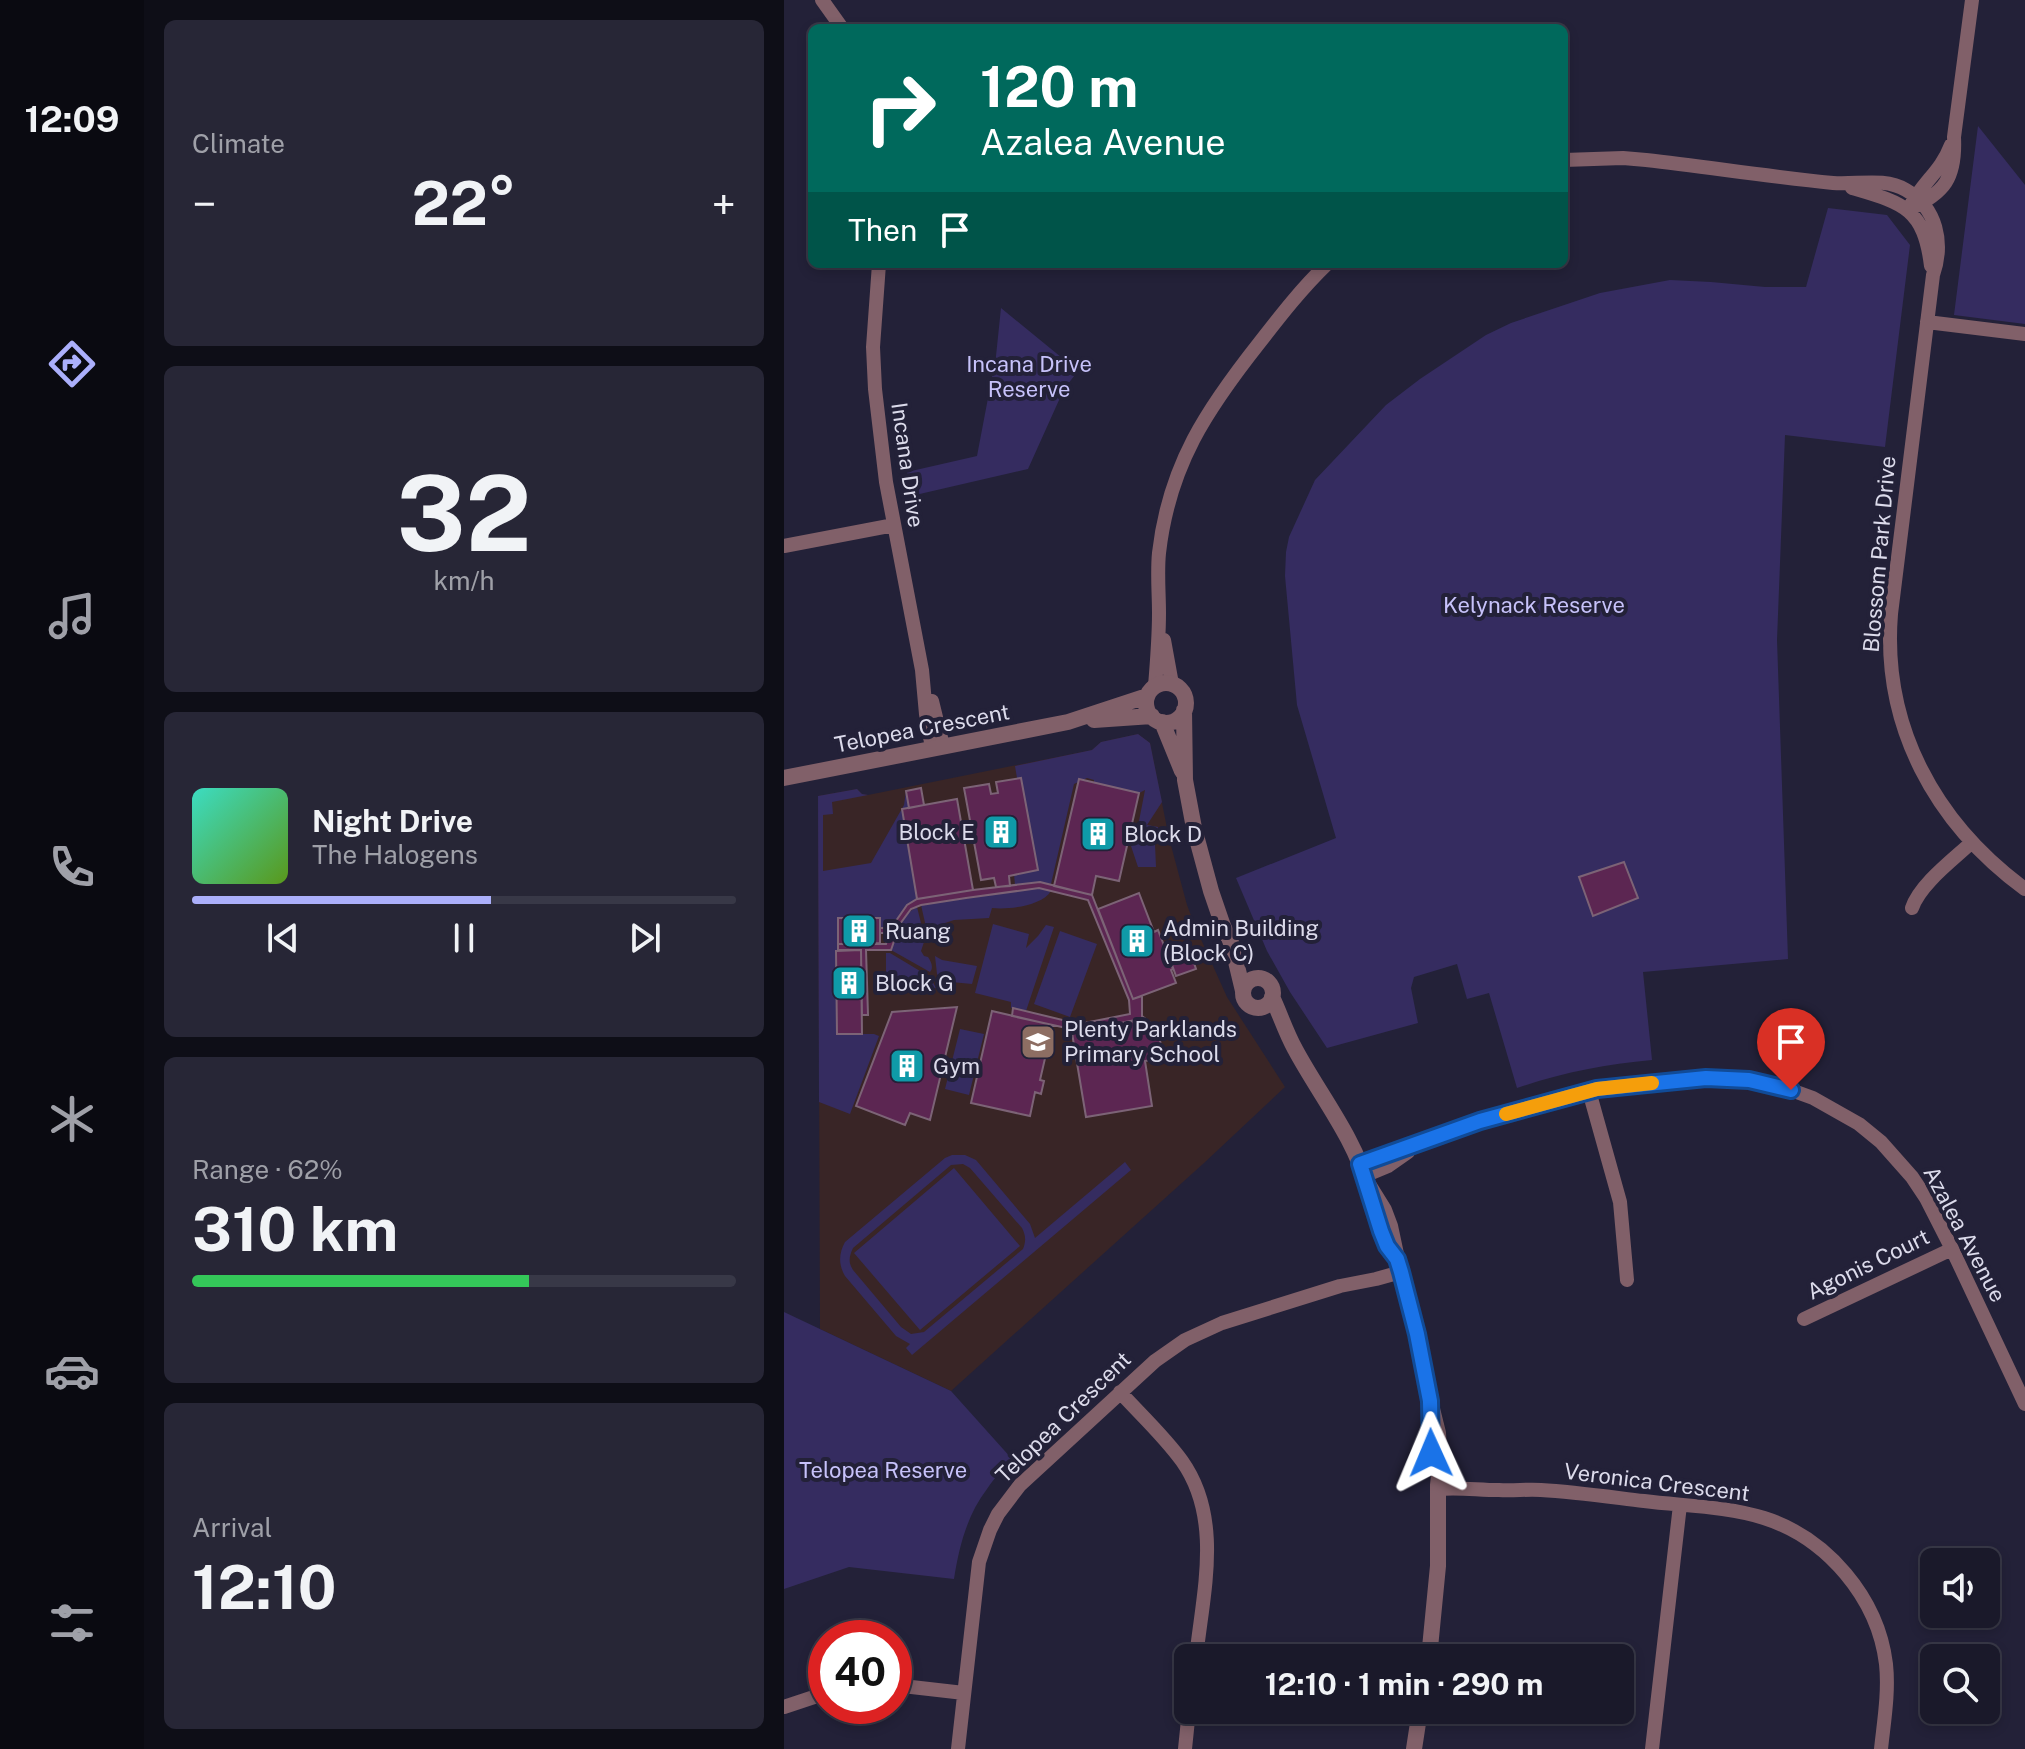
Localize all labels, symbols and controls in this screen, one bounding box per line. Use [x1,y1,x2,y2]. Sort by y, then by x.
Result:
text: 120 m [980,54,1138,120]
icon: right [848,56,952,160]
text: 12:09 [25,98,119,140]
text: Azalea Avenue [980,121,1226,163]
text: Climate [192,128,285,159]
text: 22° [412,168,516,239]
text: − [192,178,216,230]
text: + [712,178,736,230]
icon: arrive [933,208,977,252]
text: Then [848,212,917,248]
icon: directions [44,336,100,392]
park label: Incana Drive Reserve [966,351,1092,402]
street label: Incana Drive [886,401,930,529]
text: 32 [396,452,532,574]
street label: Blossom Park Drive [1857,455,1901,653]
text: km/h [433,565,495,596]
icon: music [44,588,100,644]
park label: Kelynack Reserve [1443,592,1625,618]
street label: Telopea Crescent [832,698,1012,758]
text: Night Drive [312,803,473,839]
building icon: Block E [982,813,1020,851]
building icon: Block D [1079,815,1117,853]
place label: Block E [899,819,975,845]
place label: Block D [1124,821,1202,847]
icon: phone [44,839,100,895]
text: The Halogens [312,839,478,870]
building icon: Ruang [840,912,878,950]
place label: Admin Building (Block C) [1163,915,1319,966]
icon: previous [261,916,305,960]
icon: pause [442,916,486,960]
icon: next [623,916,667,960]
place label: Ruang [885,918,951,944]
building icon: Admin Building (Block C) [1118,922,1156,960]
building icon: Block G [830,964,868,1002]
place label: Block G [875,970,954,996]
pin [1757,1008,1825,1090]
place label: Plenty Parklands Primary School [1064,1016,1237,1067]
icon: arrive [1769,1020,1813,1064]
school or university icon: Plenty Parklands Primary School [1019,1023,1057,1061]
building icon: Gym [888,1047,926,1085]
place label: Gym [933,1053,980,1079]
icon: climate [44,1091,100,1147]
text: Range · 62% [192,1154,343,1185]
street label: Azalea Avenue [1918,1162,2012,1306]
text: 310 km [192,1194,398,1265]
street label: Agonis Court [1803,1223,1933,1305]
icon: car [44,1343,100,1399]
street label: Telopea Crescent [990,1346,1136,1488]
position arrow [1389,1411,1473,1495]
park label: Telopea Reserve [799,1457,967,1483]
street label: Veronica Crescent [1563,1458,1751,1506]
text: Arrival [192,1512,272,1543]
map controls [1920,1548,2000,1724]
button: sound [1920,1548,2000,1628]
text: 12:10 [192,1552,336,1623]
icon: filters [44,1595,100,1651]
speed limit sign: 40 [808,1620,912,1724]
button: search [1920,1644,2000,1724]
text: 12:10 · 1 min · 290 m [1265,1666,1543,1702]

